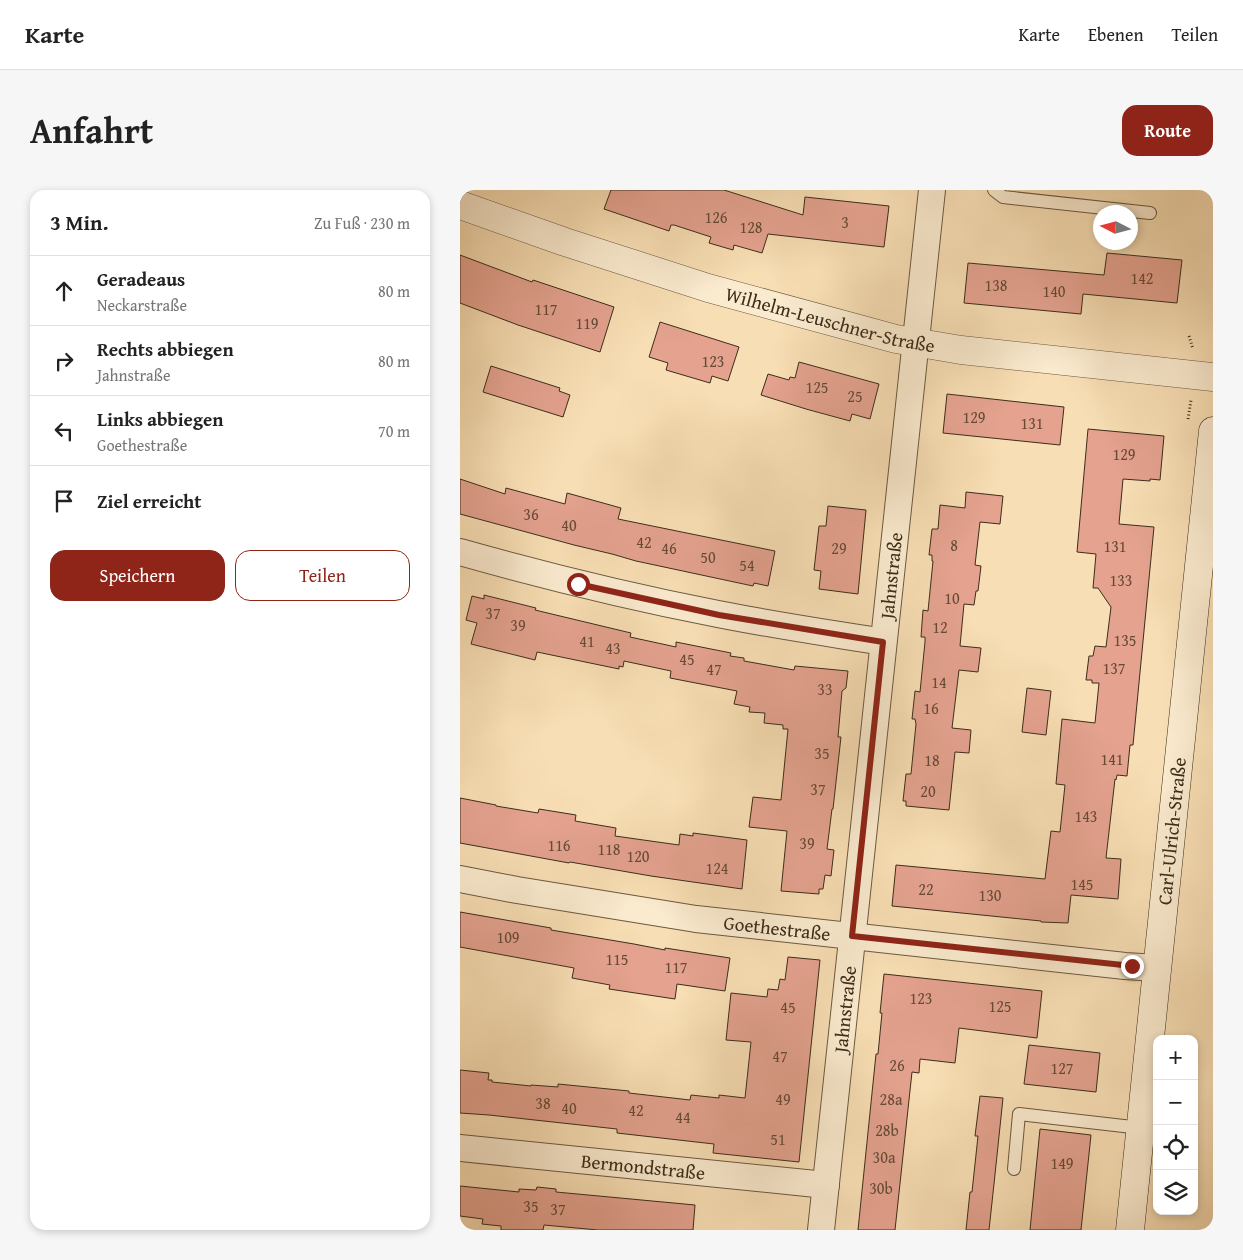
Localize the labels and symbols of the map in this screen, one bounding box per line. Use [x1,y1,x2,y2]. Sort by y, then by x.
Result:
house number: 126 [704,205,728,229]
north arrow [1093,205,1138,250]
house number: 3 [841,210,849,234]
house number: 128 [739,215,763,239]
house number: 142 [1130,266,1154,290]
house number: 138 [984,273,1008,297]
street label: Wilhelm-Leuschner-Straße [722,279,937,359]
house number: 140 [1042,279,1066,303]
house number: 117 [534,297,558,321]
house number: 119 [575,311,599,335]
house number: 123 [701,349,725,373]
house number: 125 [805,375,829,399]
house number: 25 [847,384,863,408]
house number: 129 [962,405,986,429]
house number: 131 [1020,411,1044,435]
house number: 129 [1112,442,1136,466]
house number: 36 [523,502,539,526]
house number: 40 [561,513,577,537]
house number: 42 [636,530,652,554]
street label: Jahnstraße [872,531,909,623]
house number: 8 [950,533,958,557]
house number: 131 [1103,534,1127,558]
house number: 46 [661,536,677,560]
house number: 29 [831,536,847,560]
house number: 50 [700,545,716,569]
house number: 54 [739,553,755,577]
house number: 133 [1109,568,1133,592]
route start [567,573,590,596]
house number: 10 [944,586,960,610]
house number: 37 [485,601,501,625]
house number: 39 [510,613,526,637]
house number: 12 [932,615,948,639]
house number: 135 [1113,628,1137,652]
house number: 41 [579,629,595,653]
house number: 43 [605,636,621,660]
house number: 45 [679,647,695,671]
house number: 137 [1102,656,1126,680]
house number: 47 [706,657,722,681]
house number: 14 [931,670,947,694]
house number: 33 [817,677,833,701]
house number: 16 [923,696,939,720]
house number: 35 [814,741,830,765]
house number: 141 [1100,747,1124,771]
house number: 18 [924,748,940,772]
street label: Carl-Ulrich-Straße [1150,756,1193,906]
house number: 37 [810,777,826,801]
house number: 20 [920,779,936,803]
house number: 143 [1074,804,1098,828]
house number: 39 [799,831,815,855]
house number: 116 [547,833,571,857]
house number: 118 [597,837,621,861]
house number: 120 [626,844,650,868]
house number: 124 [705,856,729,880]
house number: 145 [1070,872,1094,896]
house number: 22 [918,877,934,901]
house number: 130 [978,883,1002,907]
street label: Goethestraße [722,908,832,948]
house number: 109 [496,925,520,949]
house number: 115 [605,947,629,971]
house number: 117 [664,955,688,979]
route end [1121,955,1144,978]
street label: Jahnstraße [826,964,863,1056]
house number: 123 [909,986,933,1010]
house number: 125 [988,994,1012,1018]
house number: 45 [780,995,796,1019]
house number: 47 [772,1044,788,1068]
house number: 26 [889,1053,905,1077]
house number: 127 [1050,1056,1074,1080]
house number: 49 [775,1087,791,1111]
house number: 28a [880,1087,903,1111]
house number: 38 [535,1091,551,1115]
house number: 40 [561,1096,577,1120]
house number: 42 [628,1098,644,1122]
house number: 44 [675,1105,691,1129]
house number: 28b [875,1118,899,1142]
house number: 51 [770,1127,786,1151]
house number: 30a [873,1145,896,1169]
street label: Bermondstraße [580,1146,707,1187]
house number: 149 [1050,1151,1074,1175]
house number: 30b [869,1176,893,1200]
house number: 35 [523,1194,539,1218]
house number: 37 [550,1197,566,1221]

